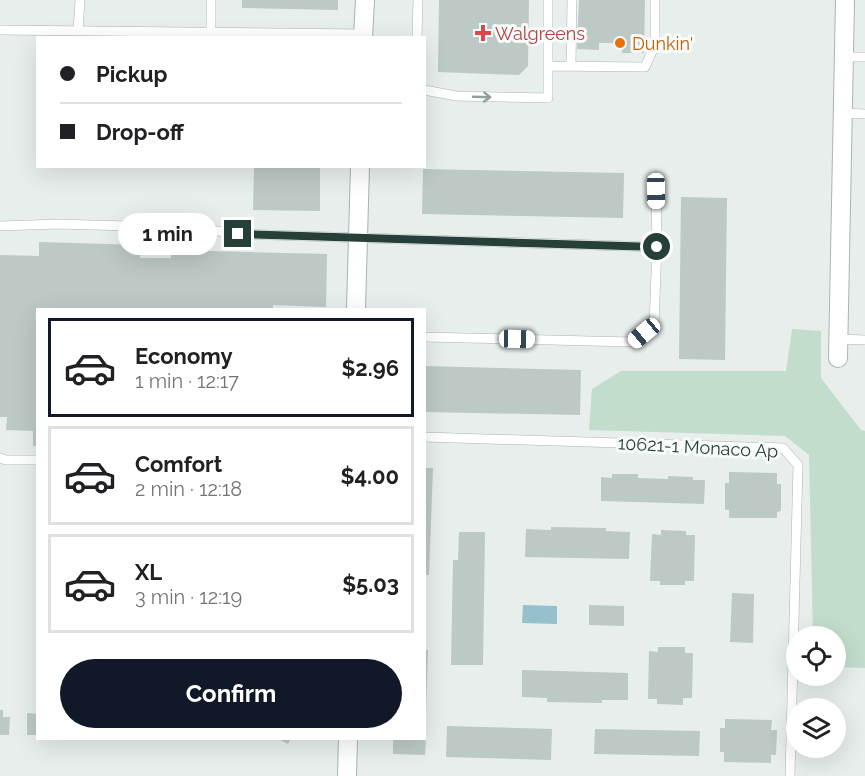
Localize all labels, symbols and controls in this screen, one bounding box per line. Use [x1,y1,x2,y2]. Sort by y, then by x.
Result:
place label: Walgreens [495,23,585,44]
marker: Walgreens [476,26,490,40]
place label: Dunkin' [632,33,693,54]
marker: Dunkin' [613,36,627,50]
text: Pickup [96,61,168,87]
one-way arrow [472,91,492,103]
text: Drop-off [96,119,184,145]
car [647,173,665,209]
callout: 1 min [118,213,217,255]
route end [224,220,251,247]
text: 1 min [142,222,193,246]
route start [643,233,670,260]
car [624,315,664,351]
car [499,330,535,348]
icon: car [63,341,117,395]
text: Economy [135,343,233,369]
text: $2.96 [341,355,399,381]
text: 1 min · 12:17 [135,369,239,393]
street label: 10621-1 Monaco Ap [617,432,779,462]
icon: car [63,449,117,503]
text: Comfort [135,451,222,477]
text: $4.00 [341,463,399,489]
text: 2 min · 12:18 [135,477,242,501]
icon: car [63,557,117,611]
text: XL [135,559,162,585]
text: $5.03 [342,571,399,597]
text: 3 min · 12:19 [135,585,242,609]
map controls [786,626,846,758]
button: locate [786,626,846,686]
button: Confirm [60,659,402,728]
button: layers [786,698,846,758]

